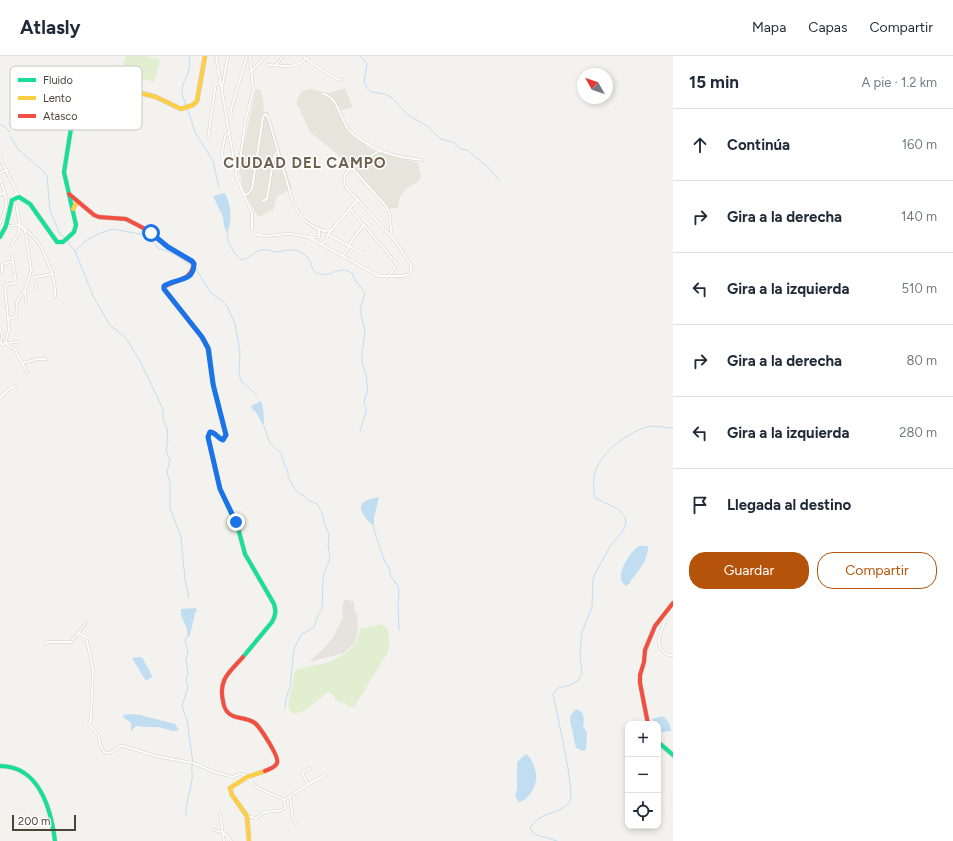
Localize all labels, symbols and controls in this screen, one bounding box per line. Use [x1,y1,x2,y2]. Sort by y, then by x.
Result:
text: Atlasly [20,16,80,39]
text: Mapa [752,19,786,36]
text: Capas [808,19,847,36]
text: Compartir [869,19,933,36]
legend [10,66,142,130]
north arrow [577,68,613,104]
text: 15 min [689,72,739,92]
text: Fluido [43,74,73,87]
text: A pie · 1.2 km [862,75,937,90]
text: Lento [43,92,71,105]
text: Atasco [43,110,78,123]
icon: ahead [689,134,711,156]
text: Continúa [727,136,790,154]
text: 160 m [902,137,937,152]
district label: CIUDAD DEL CAMPO [223,154,387,172]
icon: right [689,206,711,228]
text: Gira a la derecha [727,208,842,226]
text: 140 m [901,209,937,224]
route start [142,224,160,242]
icon: left [689,278,711,300]
text: Gira a la izquierda [727,280,849,298]
text: 510 m [902,281,937,296]
icon: right [689,350,711,372]
text: Gira a la derecha [727,352,842,370]
text: 80 m [906,353,937,368]
icon: left [689,422,711,444]
text: Gira a la izquierda [727,424,849,442]
text: 280 m [899,425,937,440]
icon: arrive [689,494,711,516]
text: Llegada al destino [727,496,851,514]
route end [227,513,245,531]
button: Guardar [689,552,809,589]
button: Compartir [817,552,937,589]
map controls [625,721,661,829]
button: + [625,721,661,757]
button: − [625,757,661,793]
button: locate [625,793,661,829]
scale bar [12,813,76,832]
text: 200 m [18,815,50,828]

